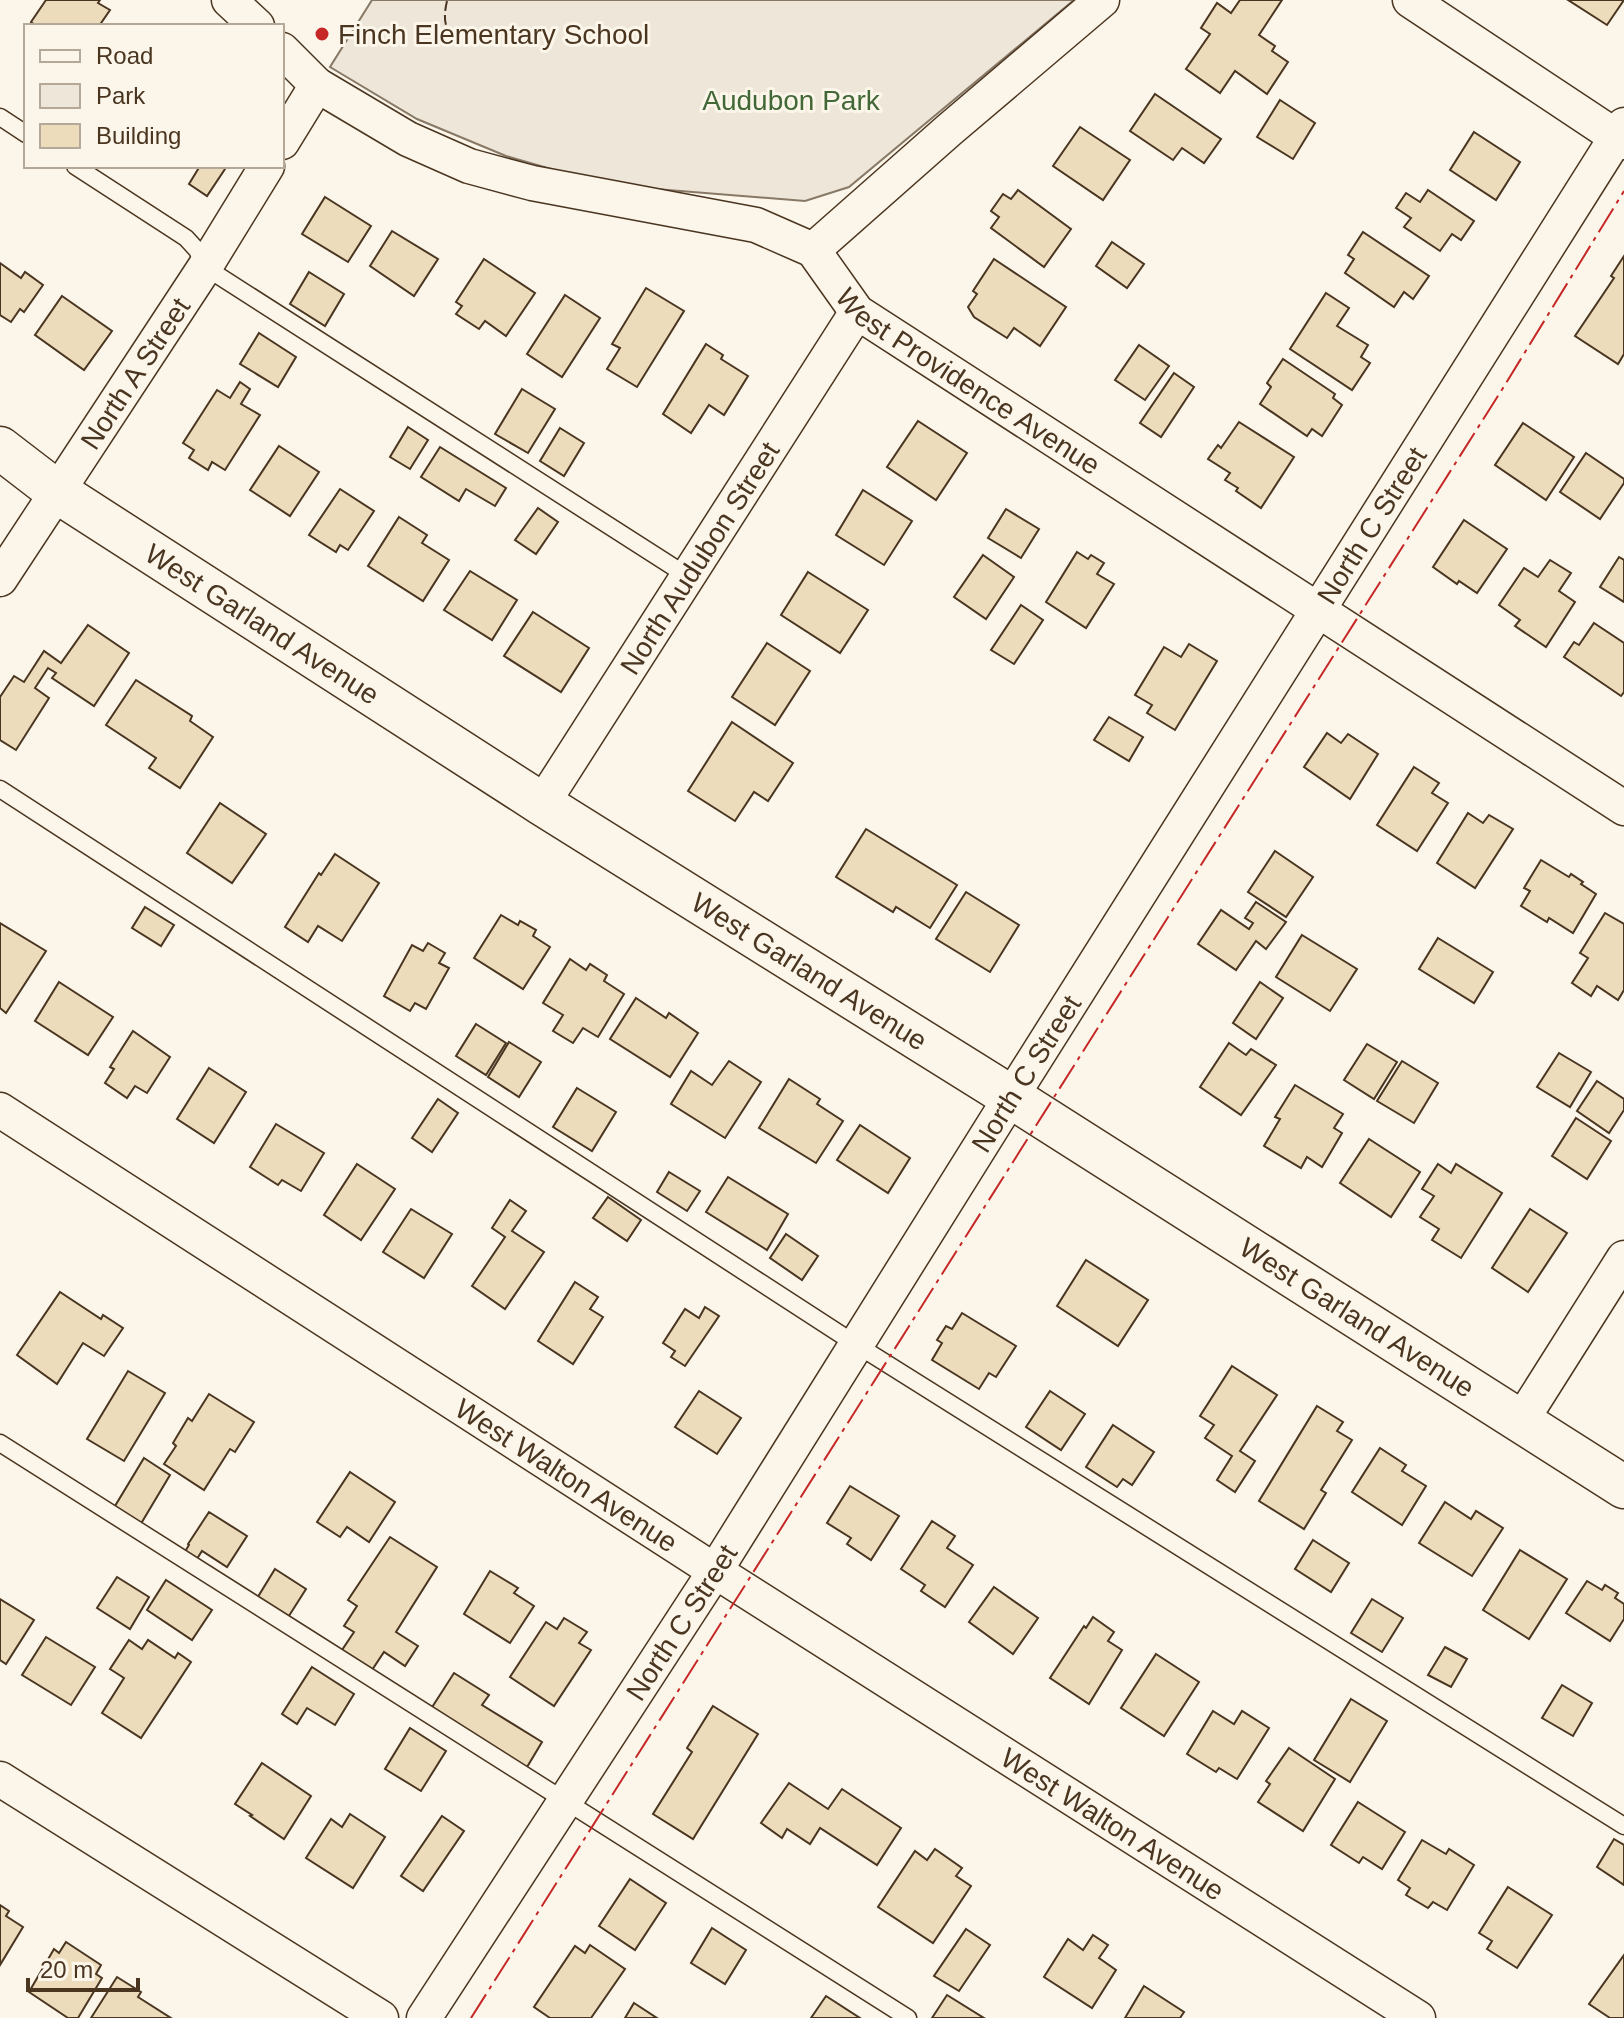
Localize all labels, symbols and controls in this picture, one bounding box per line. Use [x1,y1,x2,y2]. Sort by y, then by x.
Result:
place label: Finch Elementary School [338,19,649,50]
legend [24,24,284,168]
marker: Finch Elementary School [313,25,331,43]
text: Road [96,42,153,69]
text: Park [96,82,146,109]
park label: Audubon Park [702,85,881,116]
text: Building [96,122,181,149]
street label: West Providence Avenue [830,282,1106,481]
street label: North A Street [74,292,196,455]
street label: North Audubon Street [614,436,785,680]
street label: North C Street [1311,441,1432,609]
street label: West Garland Avenue [140,537,385,710]
street label: West Garland Avenue [686,886,933,1056]
street label: North C Street [965,989,1087,1158]
street label: West Garland Avenue [1234,1231,1480,1403]
street label: West Walton Avenue [450,1392,683,1558]
street label: North C Street [620,1539,743,1706]
street label: West Walton Avenue [996,1742,1230,1906]
scale bar [28,1942,138,1992]
text: 20 m [40,1956,93,1983]

